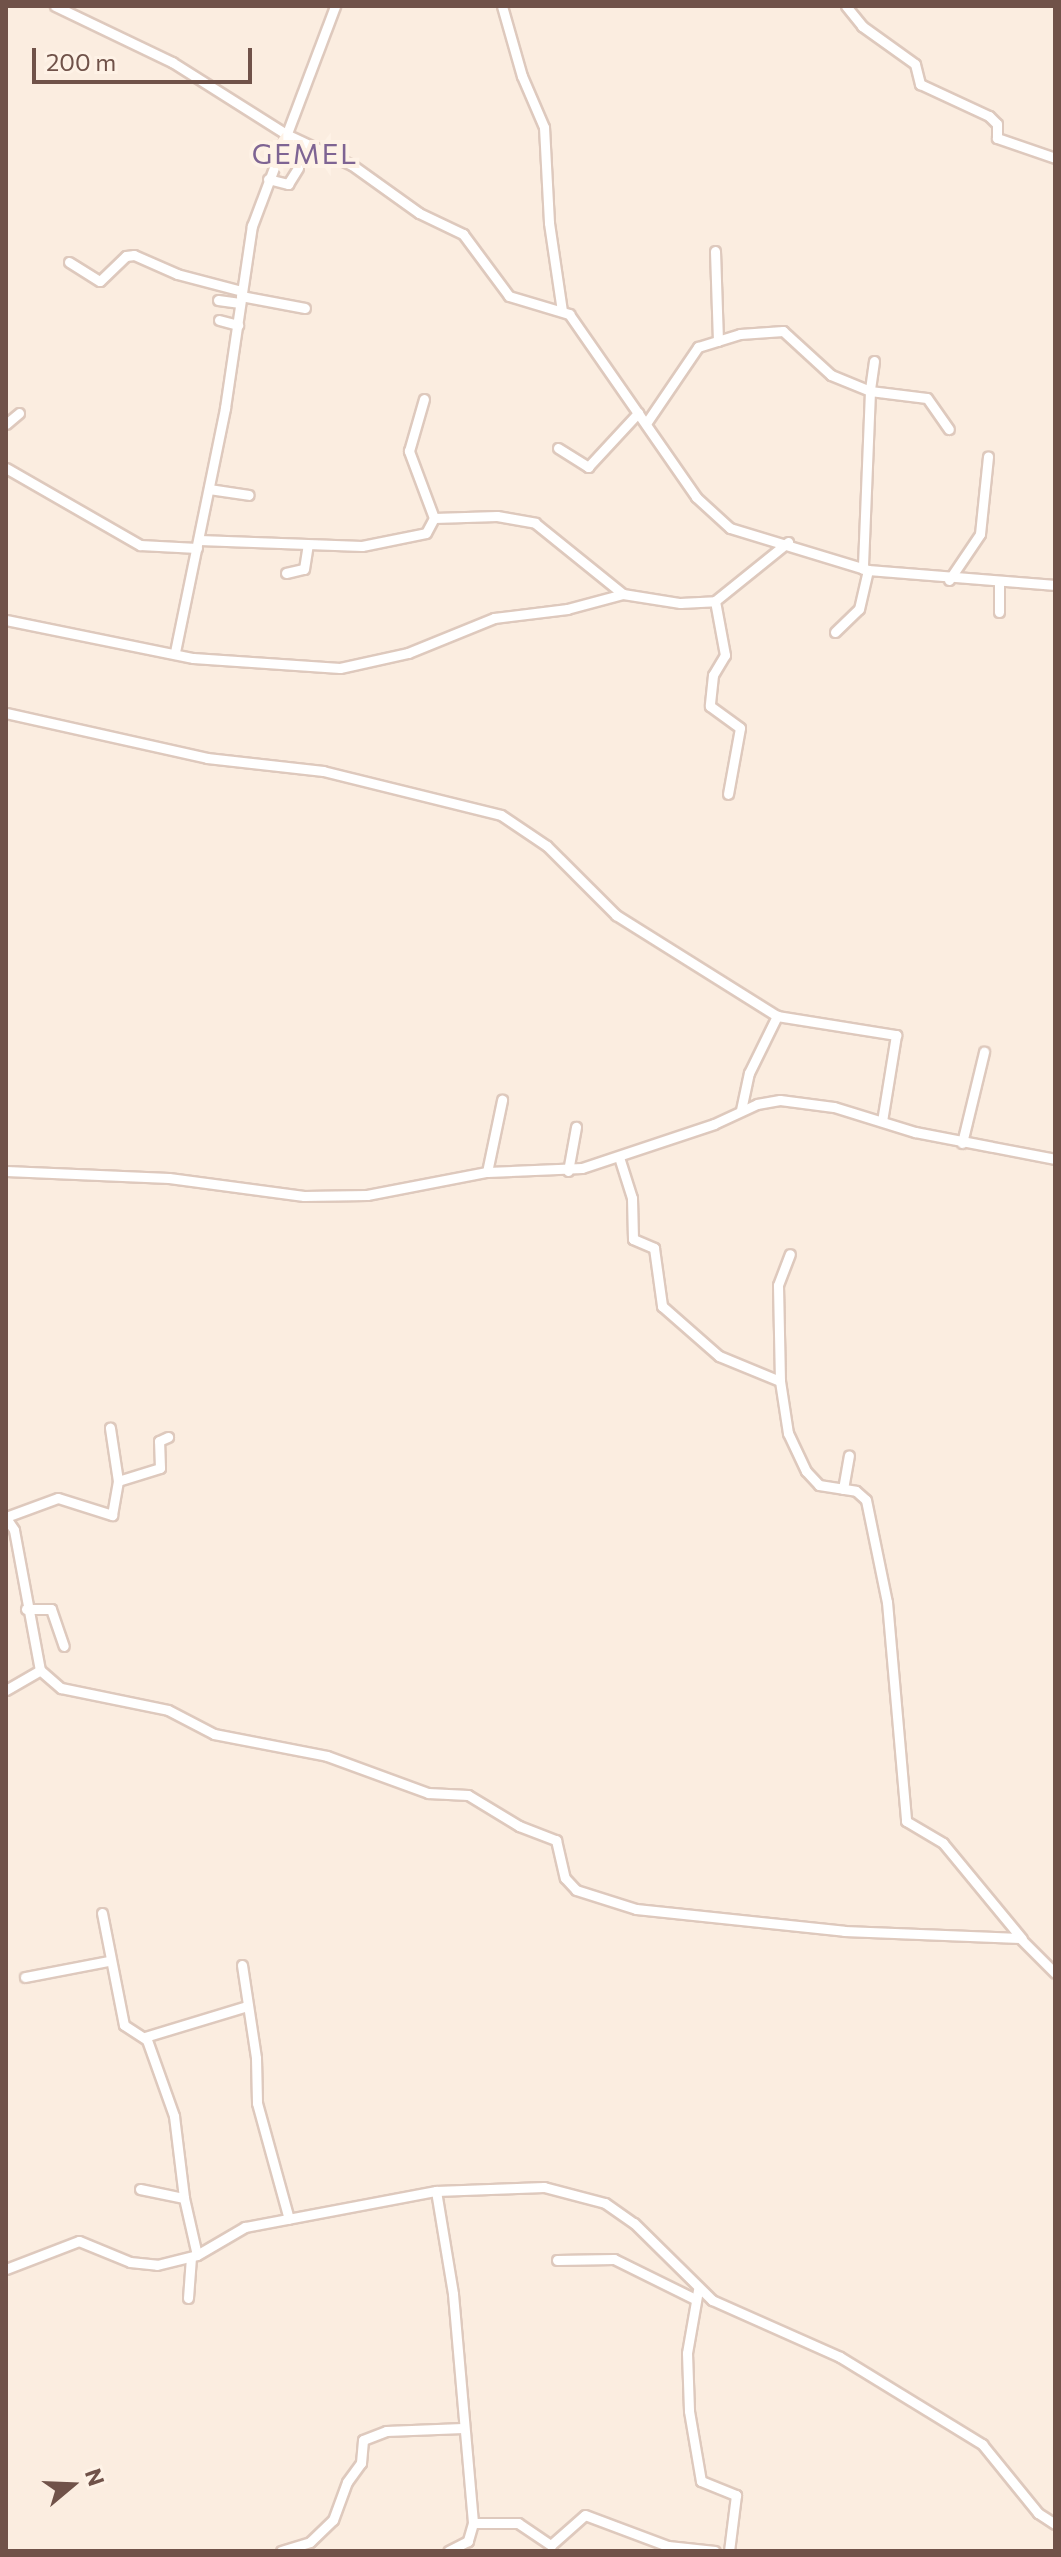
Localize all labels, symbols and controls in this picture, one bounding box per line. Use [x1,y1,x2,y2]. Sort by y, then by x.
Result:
scale bar [36,32,256,82]
text: 200 m [46,47,116,76]
district label: GEMEL [252,136,358,170]
north arrow [32,2445,112,2525]
text: N [80,2465,111,2489]

